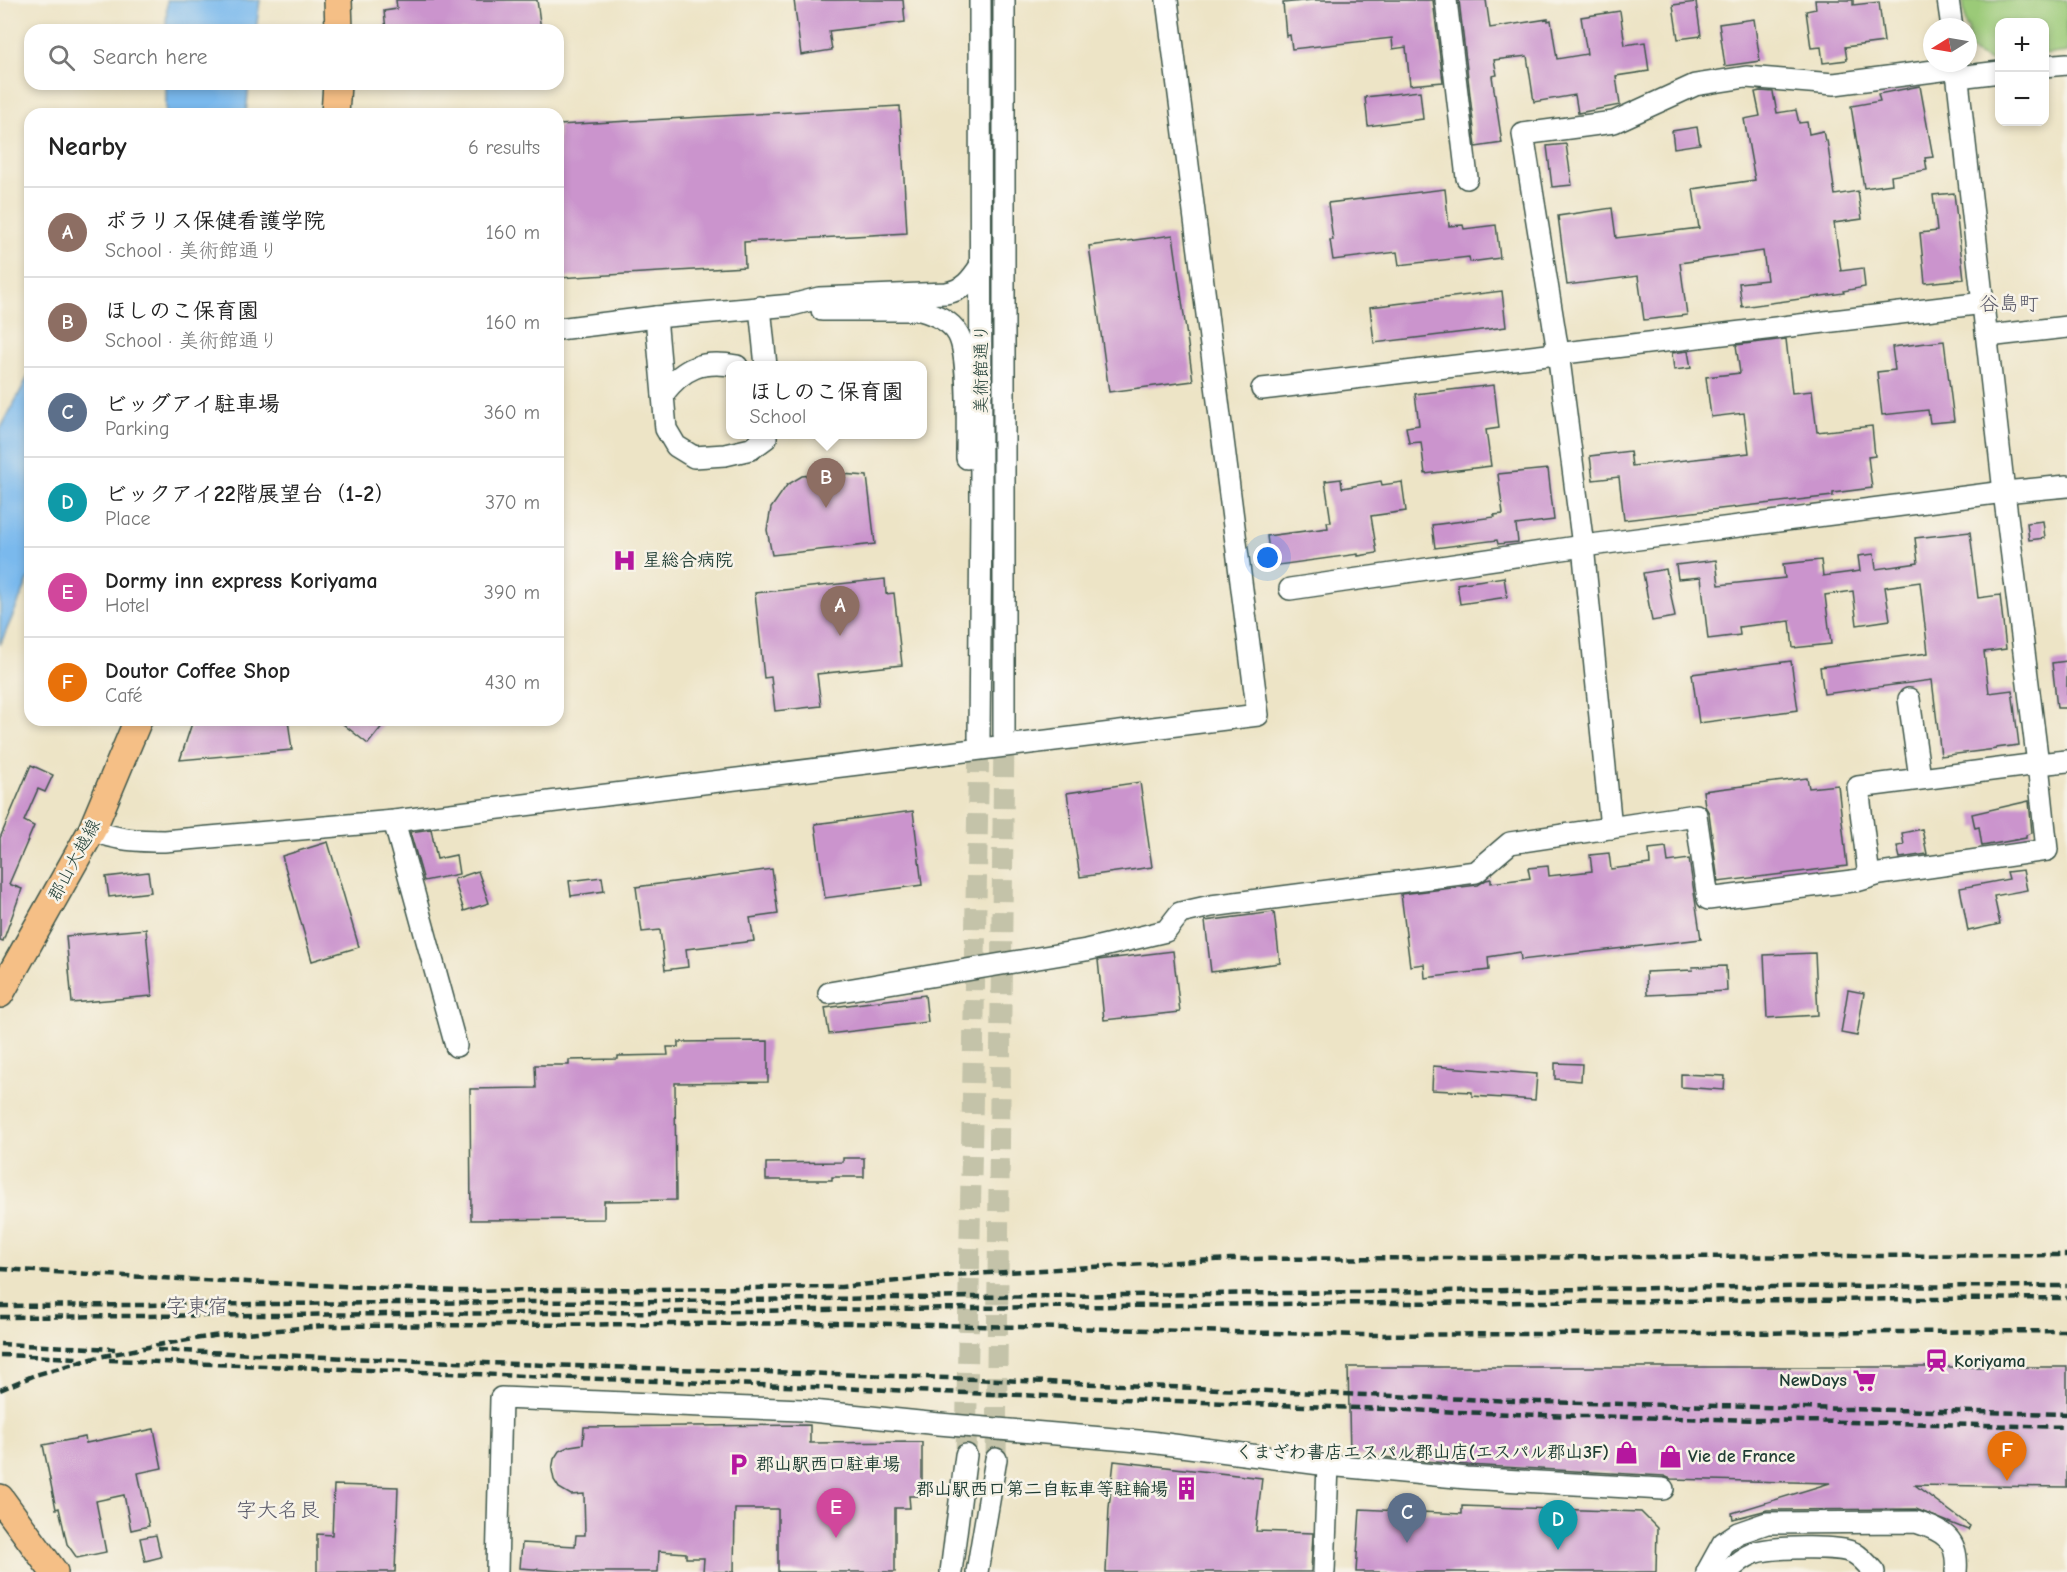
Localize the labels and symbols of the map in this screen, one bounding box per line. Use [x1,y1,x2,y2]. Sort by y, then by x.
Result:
north arrow [1923,18,1977,72]
district label: 谷島町 [1979,292,2039,315]
street label: 美術館通り [971,324,992,414]
pin: B [806,458,846,508]
your location [1253,543,1282,572]
hospital icon: 星総合病院 [612,547,638,573]
place label: 星総合病院 [643,550,733,571]
pin: A [820,586,860,636]
street label: 郡山大越線 [44,816,105,905]
district label: 字東宿 [166,1294,229,1318]
station icon: Koriyama [1923,1348,1949,1374]
place label: Koriyama [1954,1351,2026,1372]
supermarket icon: NewDays [1852,1367,1878,1393]
place label: NewDays [1779,1370,1847,1391]
pin: F [1988,1432,2026,1481]
shop icon: くまざわ書店エスパル郡山店(エスパル郡山3F) [1614,1439,1640,1465]
place label: くまざわ書店エスパル郡山店(エスパル郡山3F) [1235,1442,1609,1463]
shop icon: Vie de France [1657,1443,1683,1469]
place label: Vie de France [1688,1446,1795,1467]
parking icon: 郡山駅西口駐車場 [725,1451,751,1477]
place label: 郡山駅西口駐車場 [756,1454,900,1475]
building icon: 郡山駅西口第二自転車等駐輪場 [1173,1476,1199,1502]
place label: 郡山駅西口第二自転車等駐輪場 [916,1479,1168,1500]
pin: E [816,1488,856,1538]
pin: C [1388,1494,1426,1543]
district label: 字大名艮 [236,1498,320,1522]
pin: D [1538,1500,1578,1550]

